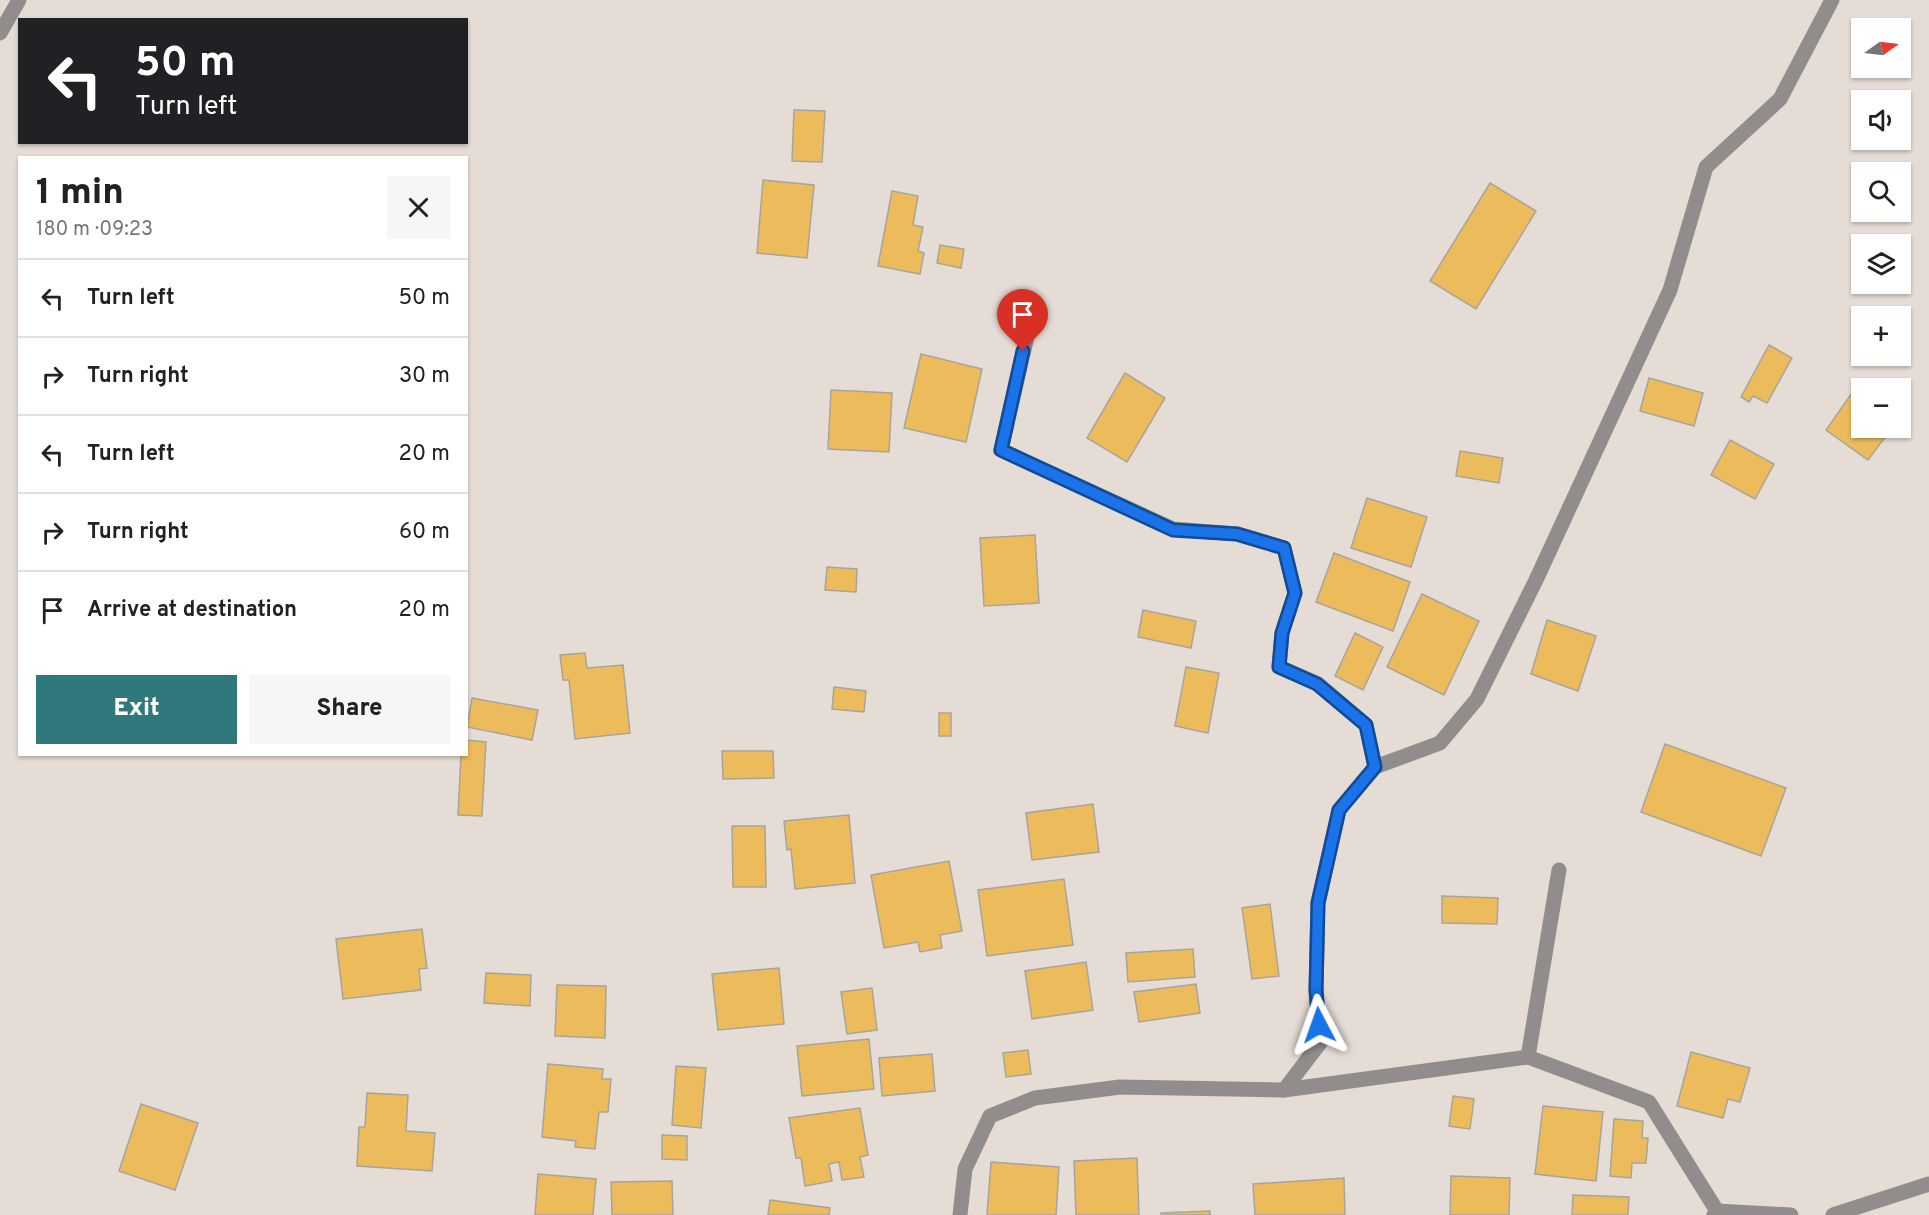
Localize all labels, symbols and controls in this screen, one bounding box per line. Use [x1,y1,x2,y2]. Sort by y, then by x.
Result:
north arrow [1851,18,1911,78]
map controls [1851,18,1911,438]
text: 50 m [135,38,236,91]
icon: left [36,42,114,120]
text: Turn left [135,90,237,124]
button: sound [1851,90,1911,150]
button: search [1851,162,1911,222]
text: 1 min [36,171,124,217]
button: close [387,176,450,239]
text: 180 m · 09:23 [36,217,153,243]
button: layers [1851,234,1911,294]
icon: left [36,282,69,315]
text: Turn left [87,285,175,312]
text: 50 m [398,285,450,312]
pin [997,289,1048,351]
icon: arrive [1006,298,1039,331]
button: + [1851,306,1911,366]
icon: right [36,360,69,393]
text: Turn right [87,363,189,390]
text: 30 m [399,363,450,390]
button: − [1851,378,1911,438]
icon: left [36,438,69,471]
text: Turn left [87,441,175,468]
text: 20 m [399,441,450,468]
icon: right [36,516,69,549]
text: Turn right [87,519,189,546]
text: 60 m [399,519,450,546]
icon: arrive [36,594,69,627]
text: Arrive at destination [87,597,297,624]
text: 20 m [399,597,450,624]
button: Exit [36,675,237,744]
button: Share [249,675,450,744]
position arrow [1287,993,1351,1057]

